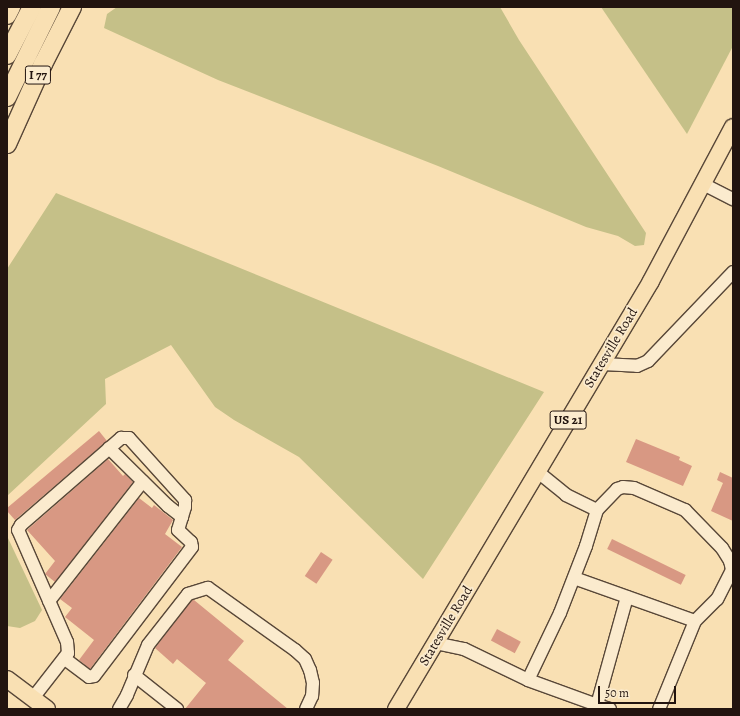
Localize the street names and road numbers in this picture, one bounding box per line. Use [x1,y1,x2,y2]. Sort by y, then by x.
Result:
road number: I 77 [24,64,52,86]
street label: Statesville Road [581,305,641,391]
road number: US 21 [549,409,587,431]
street label: Statesville Road [416,583,476,669]

